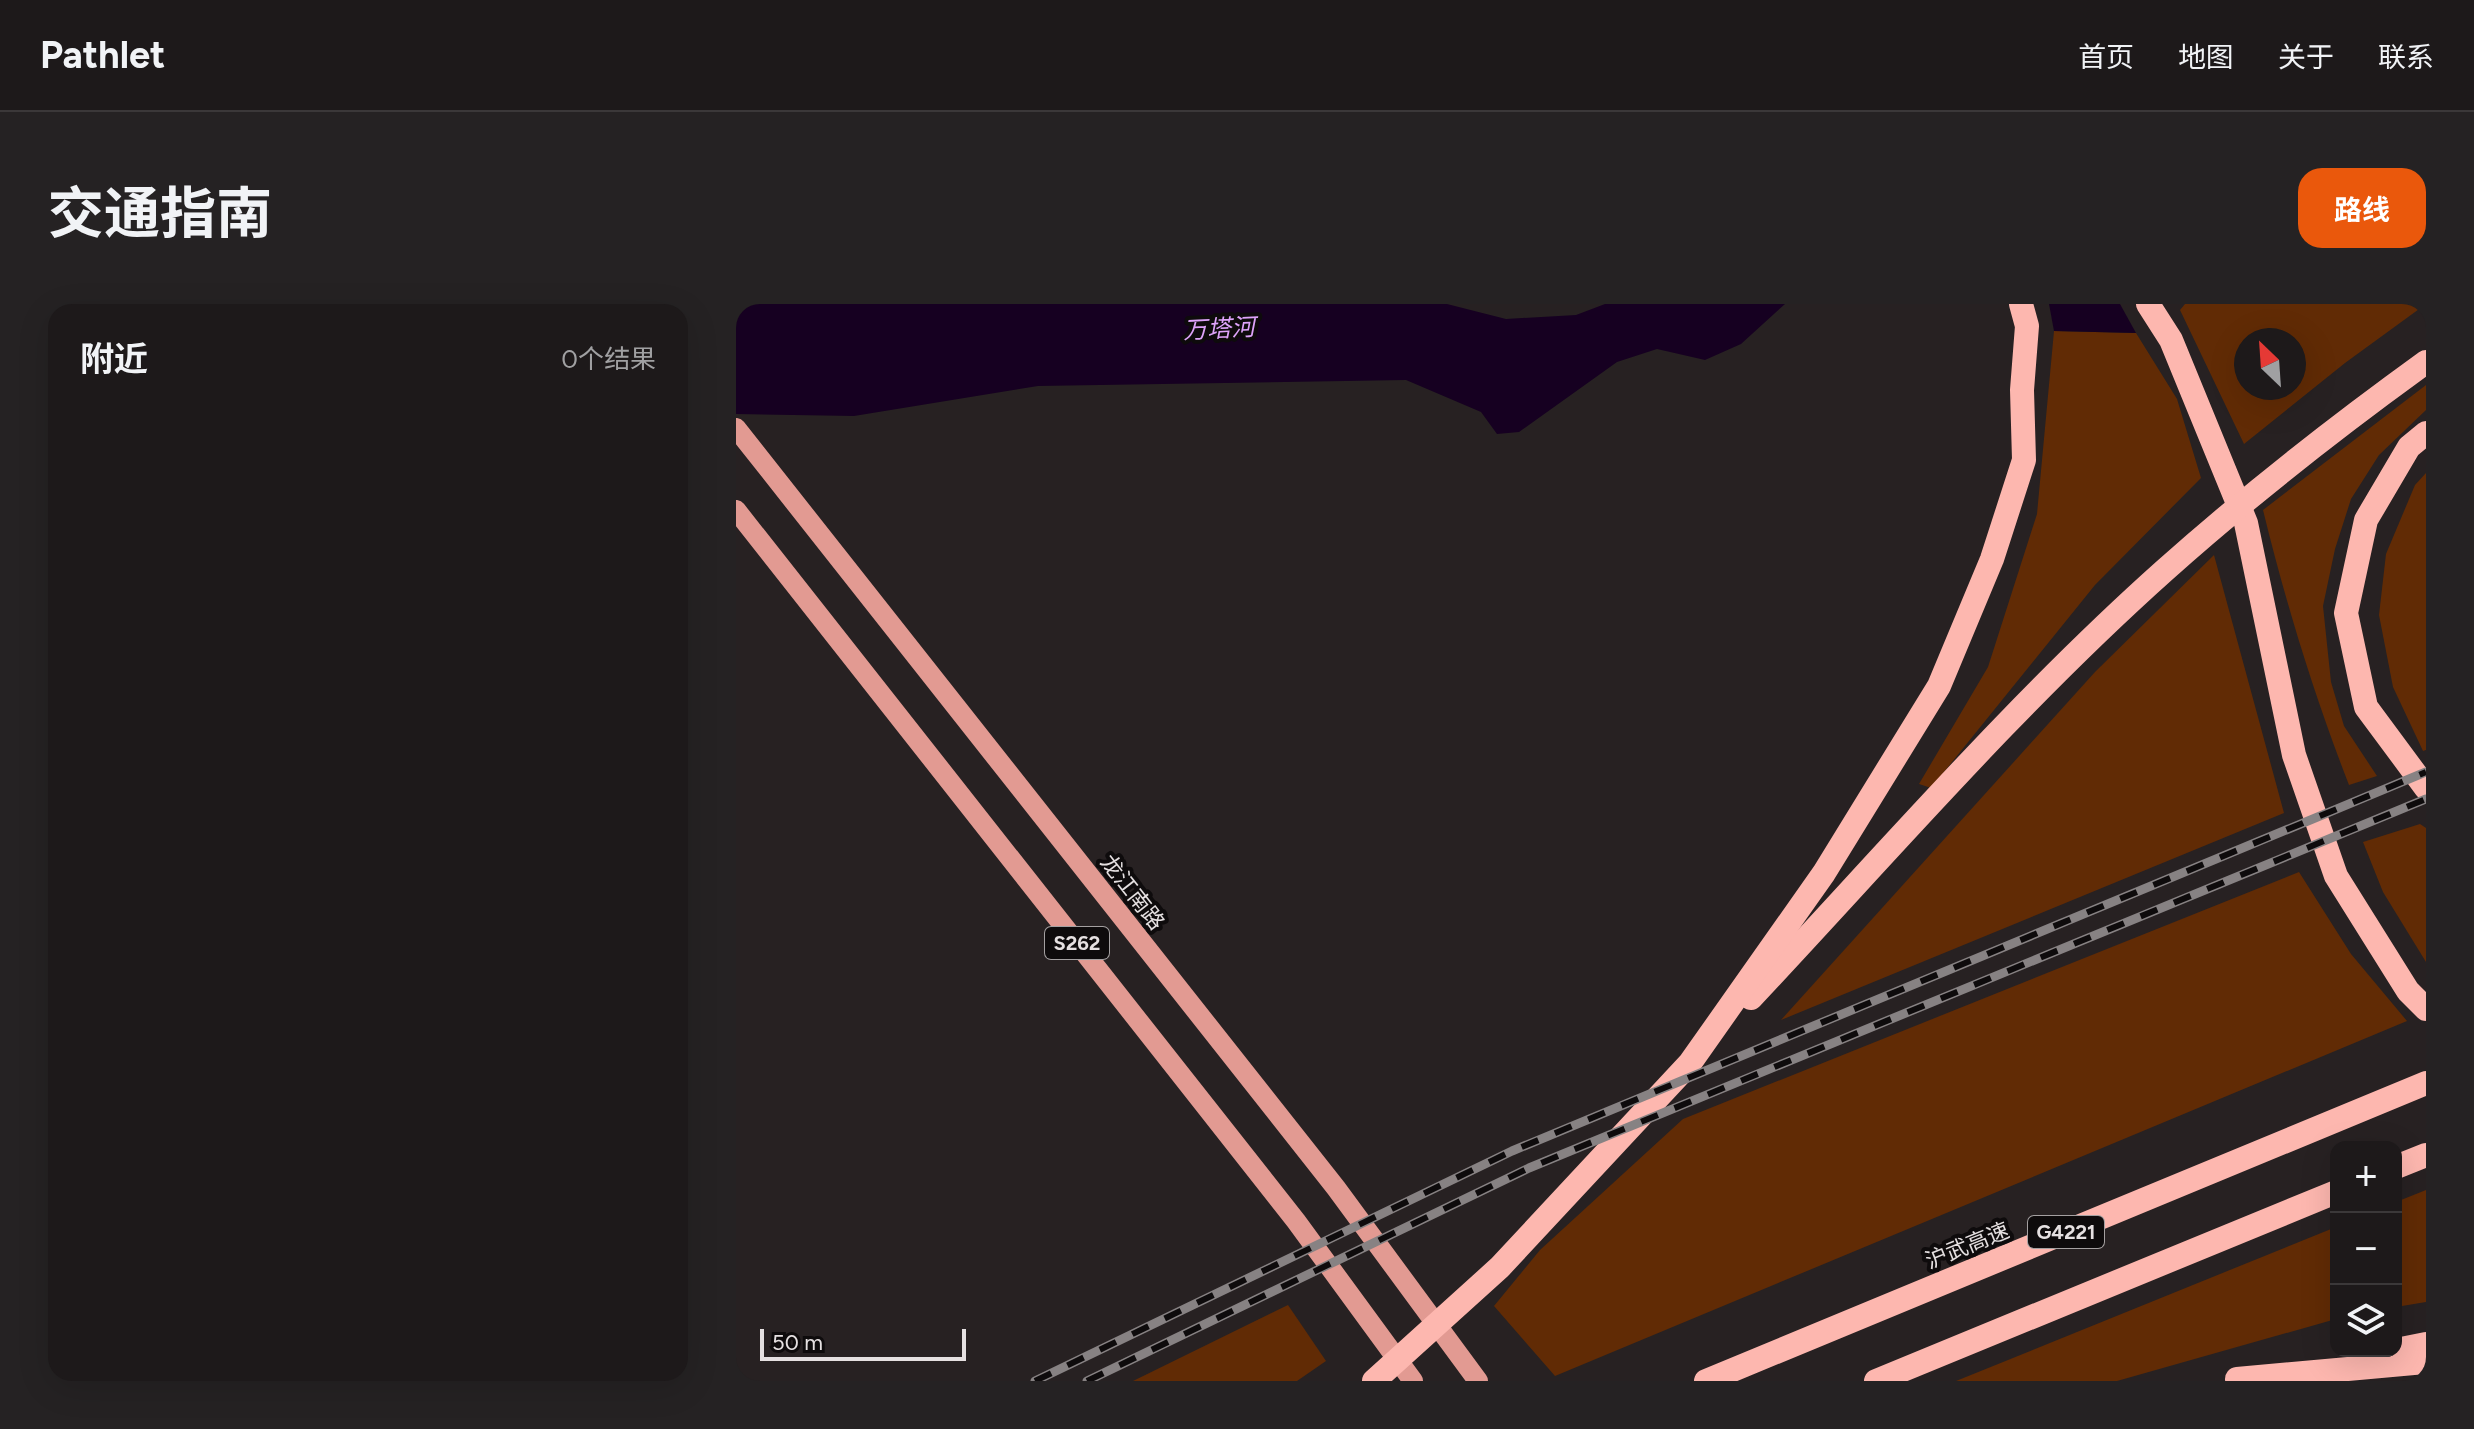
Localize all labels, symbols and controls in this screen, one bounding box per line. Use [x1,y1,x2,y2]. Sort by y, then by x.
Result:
text: Pathlet [40,32,165,78]
text: 首页 [2078,40,2134,74]
text: 地图 [2178,40,2234,74]
text: 关于 [2278,40,2334,74]
text: 联系 [2378,40,2434,74]
button: 路线 [2298,168,2426,248]
text: 交通指南 [48,180,272,247]
water label: 万塔河 [1182,312,1260,345]
north arrow [2234,328,2306,400]
text: 附近 [80,339,148,380]
text: 0个结果 [561,343,656,375]
street label: 龙江南路 [1095,849,1170,935]
road number: S262 [1045,927,1109,959]
map controls [2330,1141,2402,1357]
button: + [2330,1141,2402,1213]
button: − [2330,1213,2402,1285]
street label: 沪武高速 [1921,1216,2013,1274]
road number: G4221 [2028,1216,2104,1248]
button: layers [2330,1285,2402,1357]
scale bar [760,1325,966,1361]
text: 50 m [772,1329,823,1356]

